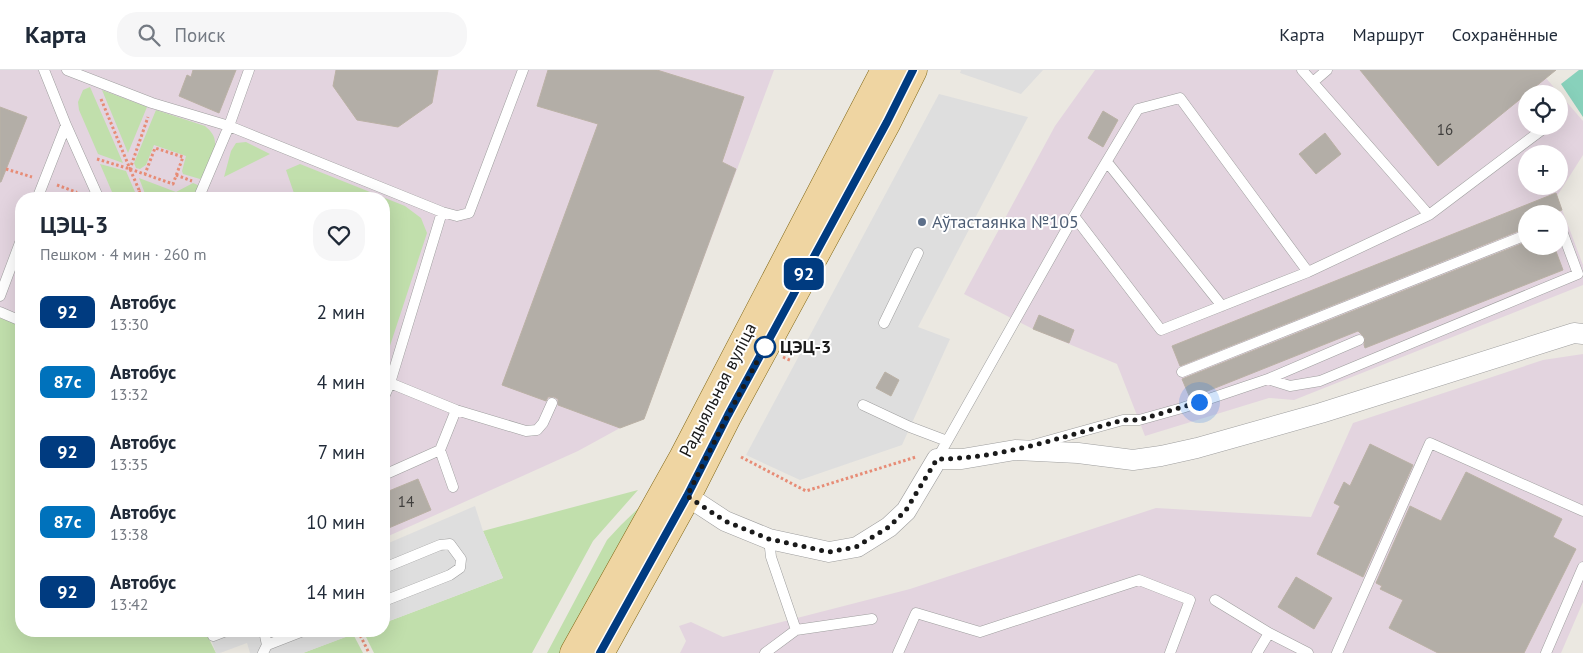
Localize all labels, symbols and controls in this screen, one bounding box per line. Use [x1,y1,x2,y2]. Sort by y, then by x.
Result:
search box [117,12,467,57]
text: Карта [25,19,87,50]
icon: search [135,21,163,49]
text: Поиск [175,23,225,47]
text: Карта [1279,23,1325,46]
text: Маршрут [1353,23,1424,46]
text: Сохранённые [1452,23,1558,46]
map controls [1518,85,1568,255]
button: locate [1518,85,1568,135]
house number: 16 [1437,120,1453,139]
button: + [1518,145,1568,195]
button: − [1518,205,1568,255]
text: ЦЭЦ-3 [40,209,108,240]
button: heart [313,209,365,261]
place label: Аўтастаянка №105 [932,210,1079,233]
marker: Аўтастаянка №105 [916,216,928,228]
text: Пешком · 4 мин · 260 m [40,244,207,264]
line badge: 92 [782,258,826,290]
text: 92 [794,262,814,285]
text: Автобус [110,290,176,314]
text: 92 [57,300,78,323]
text: 2 мин [317,300,365,324]
text: 13:30 [110,314,148,334]
street label: Радыяльная вуліца [674,319,761,461]
place label: ЦЭЦ-3 [780,335,831,358]
marker: ЦЭЦ-3 [754,336,776,358]
text: Автобус [110,360,176,384]
text: 87с [53,370,82,393]
text: 4 мин [317,370,365,394]
text: 13:32 [110,384,148,404]
your location [1187,390,1212,415]
text: Автобус [110,430,176,454]
text: 92 [57,440,78,463]
text: 7 мин [318,440,365,464]
text: 13:35 [110,454,148,474]
house number: 14 [398,492,414,511]
text: Автобус [110,500,176,524]
text: 87с [53,510,82,533]
text: 10 мин [306,510,365,534]
text: 13:38 [110,524,148,544]
text: Автобус [110,570,176,594]
text: 92 [57,580,78,603]
text: 14 мин [306,580,365,604]
text: 13:42 [110,594,148,614]

